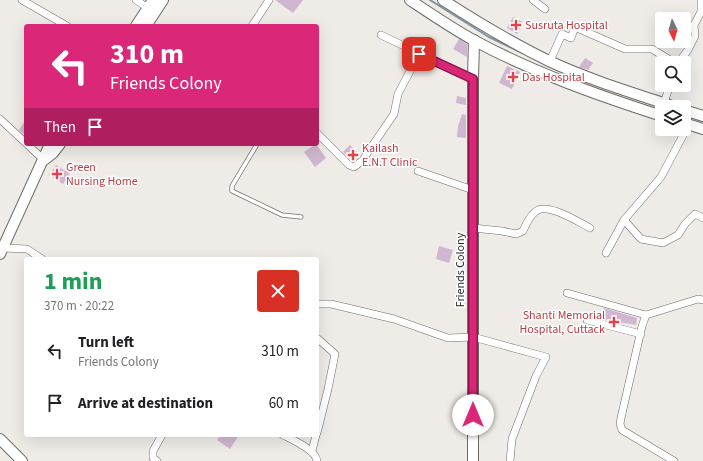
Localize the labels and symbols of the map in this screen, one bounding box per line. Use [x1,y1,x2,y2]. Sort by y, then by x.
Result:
north arrow [655,12,691,48]
place label: Susruta Hospital [525,17,608,34]
marker: Susruta Hospital [510,19,522,31]
pin [402,37,436,71]
place label: Das Hospital [522,69,585,86]
marker: Das Hospital [507,71,519,83]
place label: Kailash E.N.T Clinic [362,140,418,171]
marker: Kailash E.N.T Clinic [347,149,359,161]
place label: Green Nursing Home [66,159,138,190]
marker: Green Nursing Home [51,168,63,180]
street label: Friends Colony [452,232,469,307]
place label: Shanti Memorial Hospital, Cuttack [519,307,605,338]
marker: Shanti Memorial Hospital, Cuttack [608,316,620,328]
position arrow [452,394,494,436]

